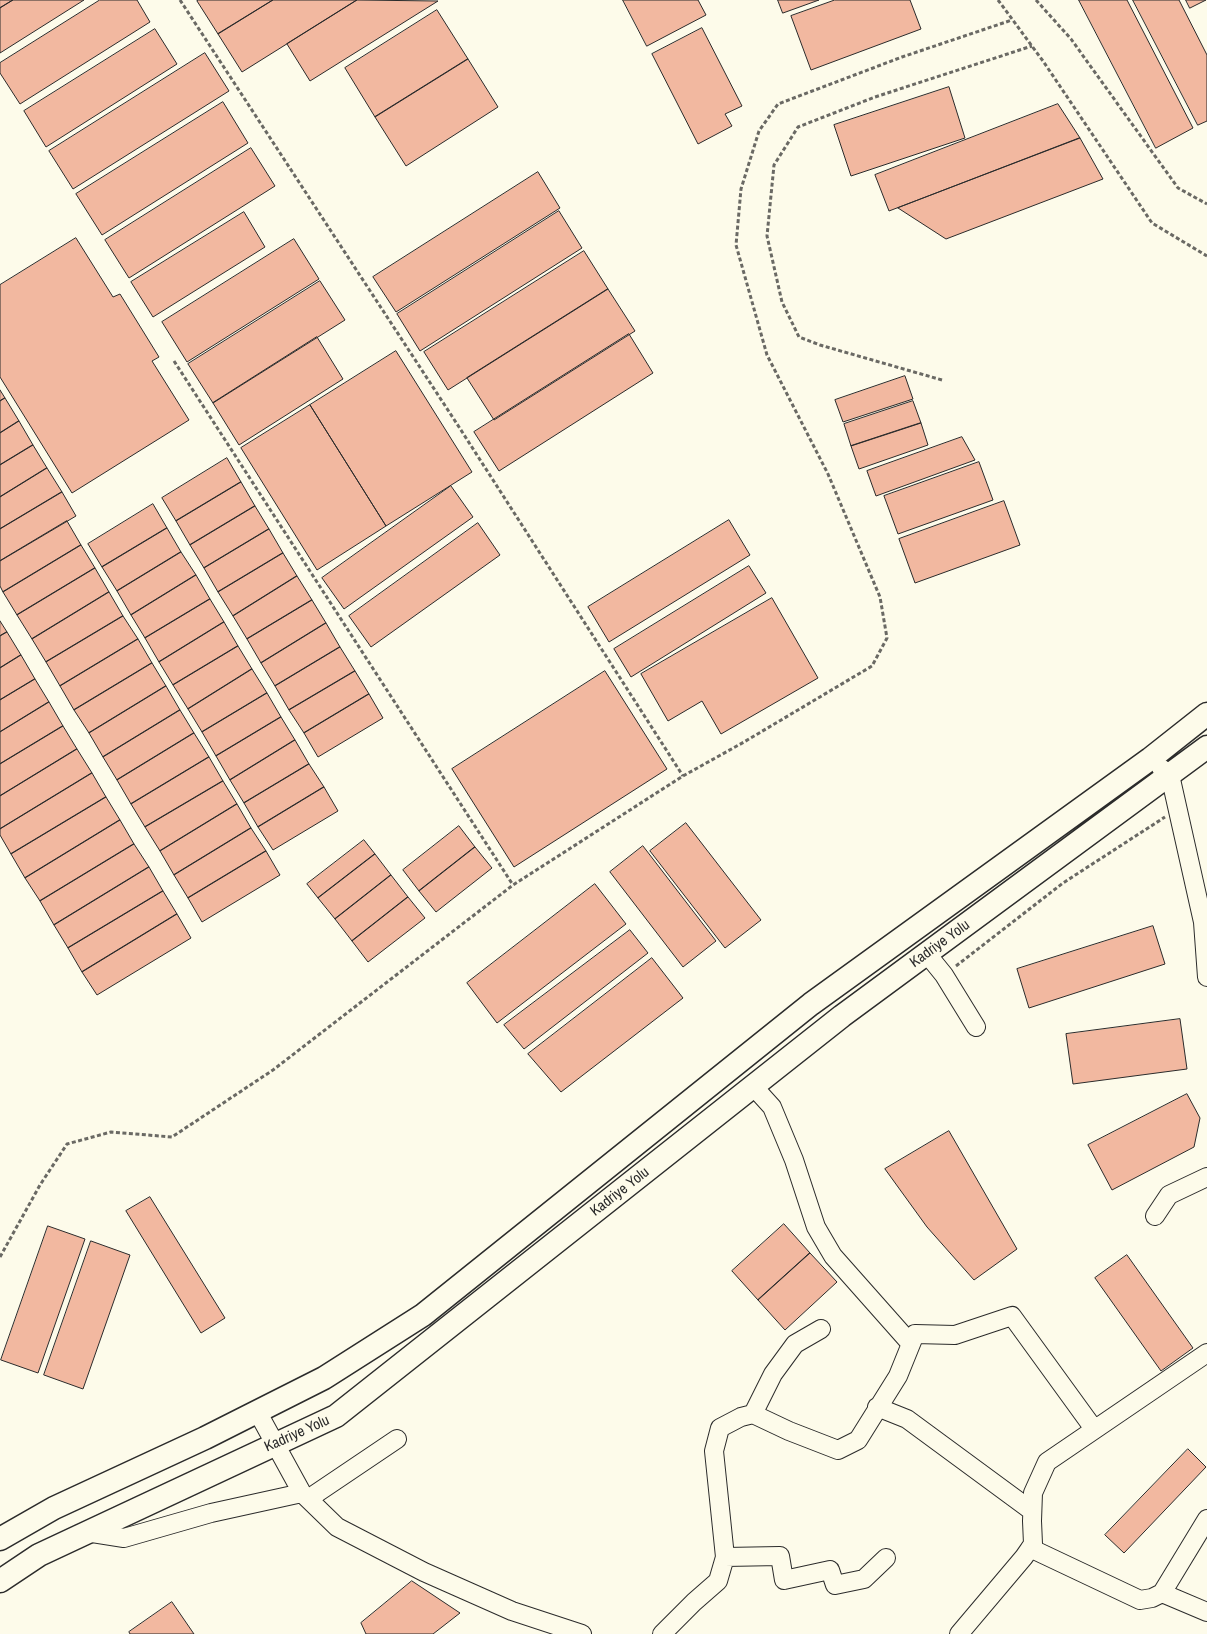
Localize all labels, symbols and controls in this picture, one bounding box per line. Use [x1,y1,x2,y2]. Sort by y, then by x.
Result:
street label: Kadriye Yolu [907,916,973,972]
street label: Kadriye Yolu [587,1164,653,1220]
street label: Kadriye Yolu [262,1412,332,1456]

